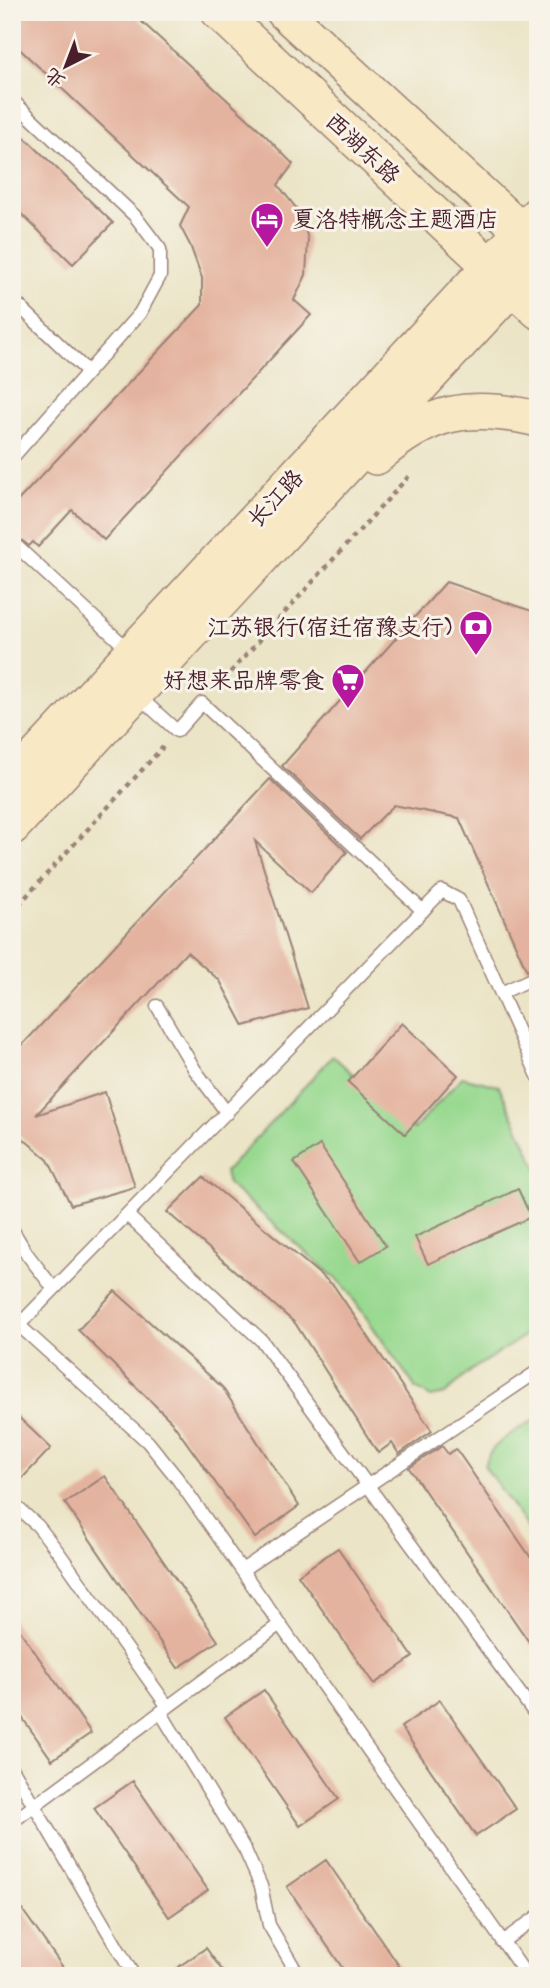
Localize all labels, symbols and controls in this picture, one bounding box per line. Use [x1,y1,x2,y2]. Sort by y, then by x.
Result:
north arrow [32,32,102,102]
text: 北 [40,61,72,94]
street label: 西湖东路 [318,106,407,192]
hotel icon: 夏洛特概念主题酒店 [248,200,286,249]
place label: 夏洛特概念主题酒店 [292,204,499,236]
street label: 长江路 [241,463,311,535]
bank icon: 江苏银行(宿迁宿豫支行) [457,608,495,657]
place label: 江苏银行(宿迁宿豫支行) [207,612,452,644]
supermarket icon: 好想来品牌零食 [329,661,367,710]
place label: 好想来品牌零食 [163,665,324,697]

